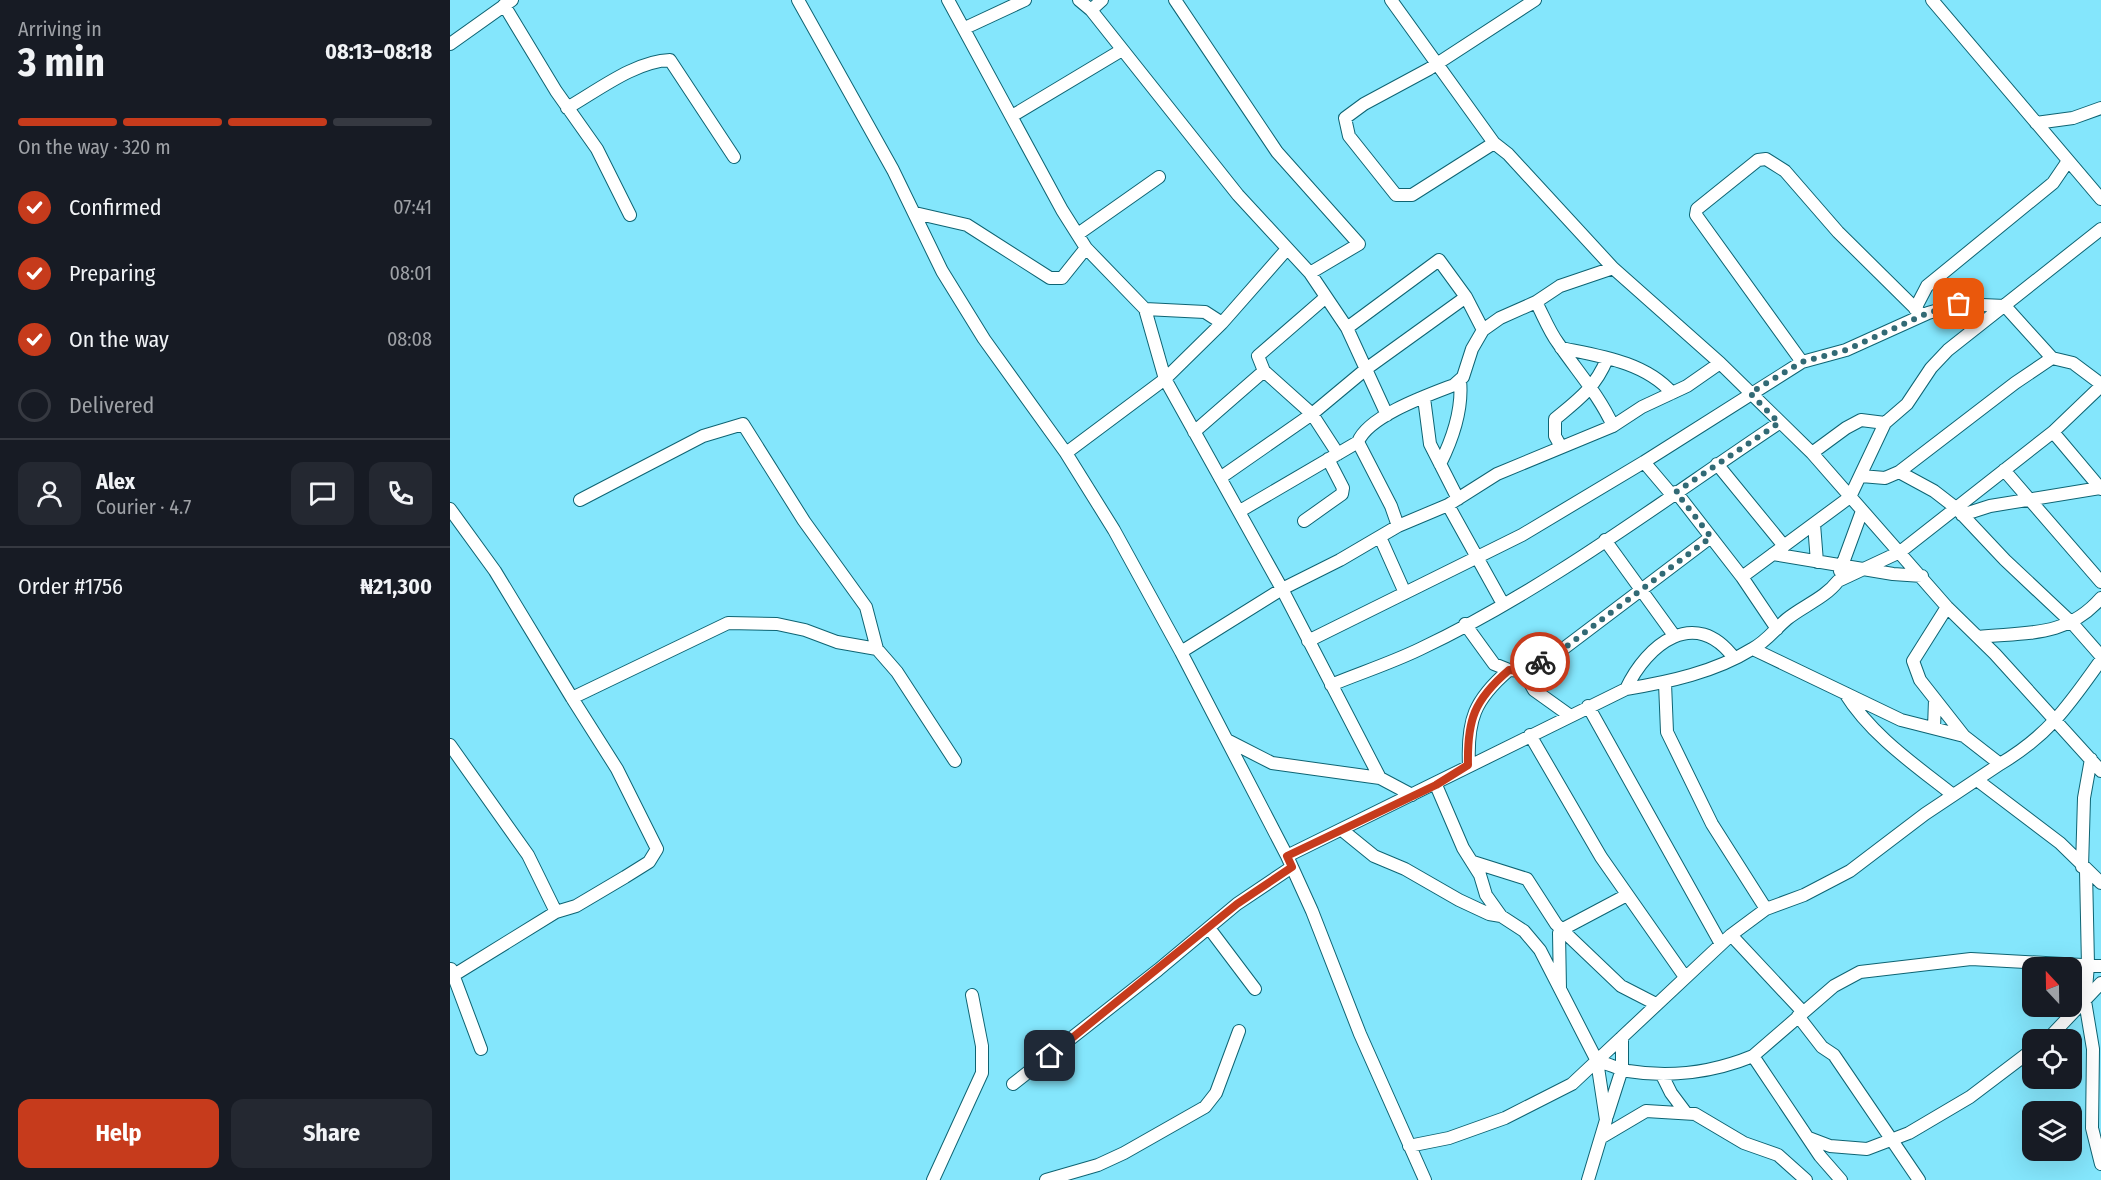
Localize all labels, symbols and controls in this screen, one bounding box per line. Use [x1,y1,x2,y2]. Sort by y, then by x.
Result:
text: Arriving in [18,17,102,41]
text: 08:13–08:18 [325,38,432,65]
text: 3 min [18,40,105,86]
text: On the way · 320 m [18,135,171,159]
icon: check [18,191,51,224]
text: Confirmed [69,194,162,221]
text: 07:41 [393,195,432,219]
icon: check [18,257,51,290]
text: Preparing [69,260,155,287]
text: 08:01 [390,261,432,285]
pin [1933,278,1984,329]
icon: bag [1942,287,1975,320]
icon: check [18,323,51,356]
text: On the way [69,326,169,353]
text: 08:08 [387,327,432,351]
text: Delivered [69,392,154,419]
button: person [18,462,81,525]
button: chat [291,462,354,525]
button: phone [369,462,432,525]
text: Alex [96,468,135,495]
text: Courier · 4.7 [96,495,191,519]
text: Order #1756 [18,573,123,600]
text: ₦21,300 [360,573,432,600]
courier [1510,632,1570,692]
icon: bike [1524,646,1557,679]
north arrow [2022,957,2082,1017]
map controls [2022,957,2082,1161]
button: locate [2022,1029,2082,1089]
pin [1024,1030,1075,1081]
icon: home [1033,1039,1066,1072]
button: Help [18,1099,219,1168]
button: Share [231,1099,432,1168]
button: layers [2022,1101,2082,1161]

